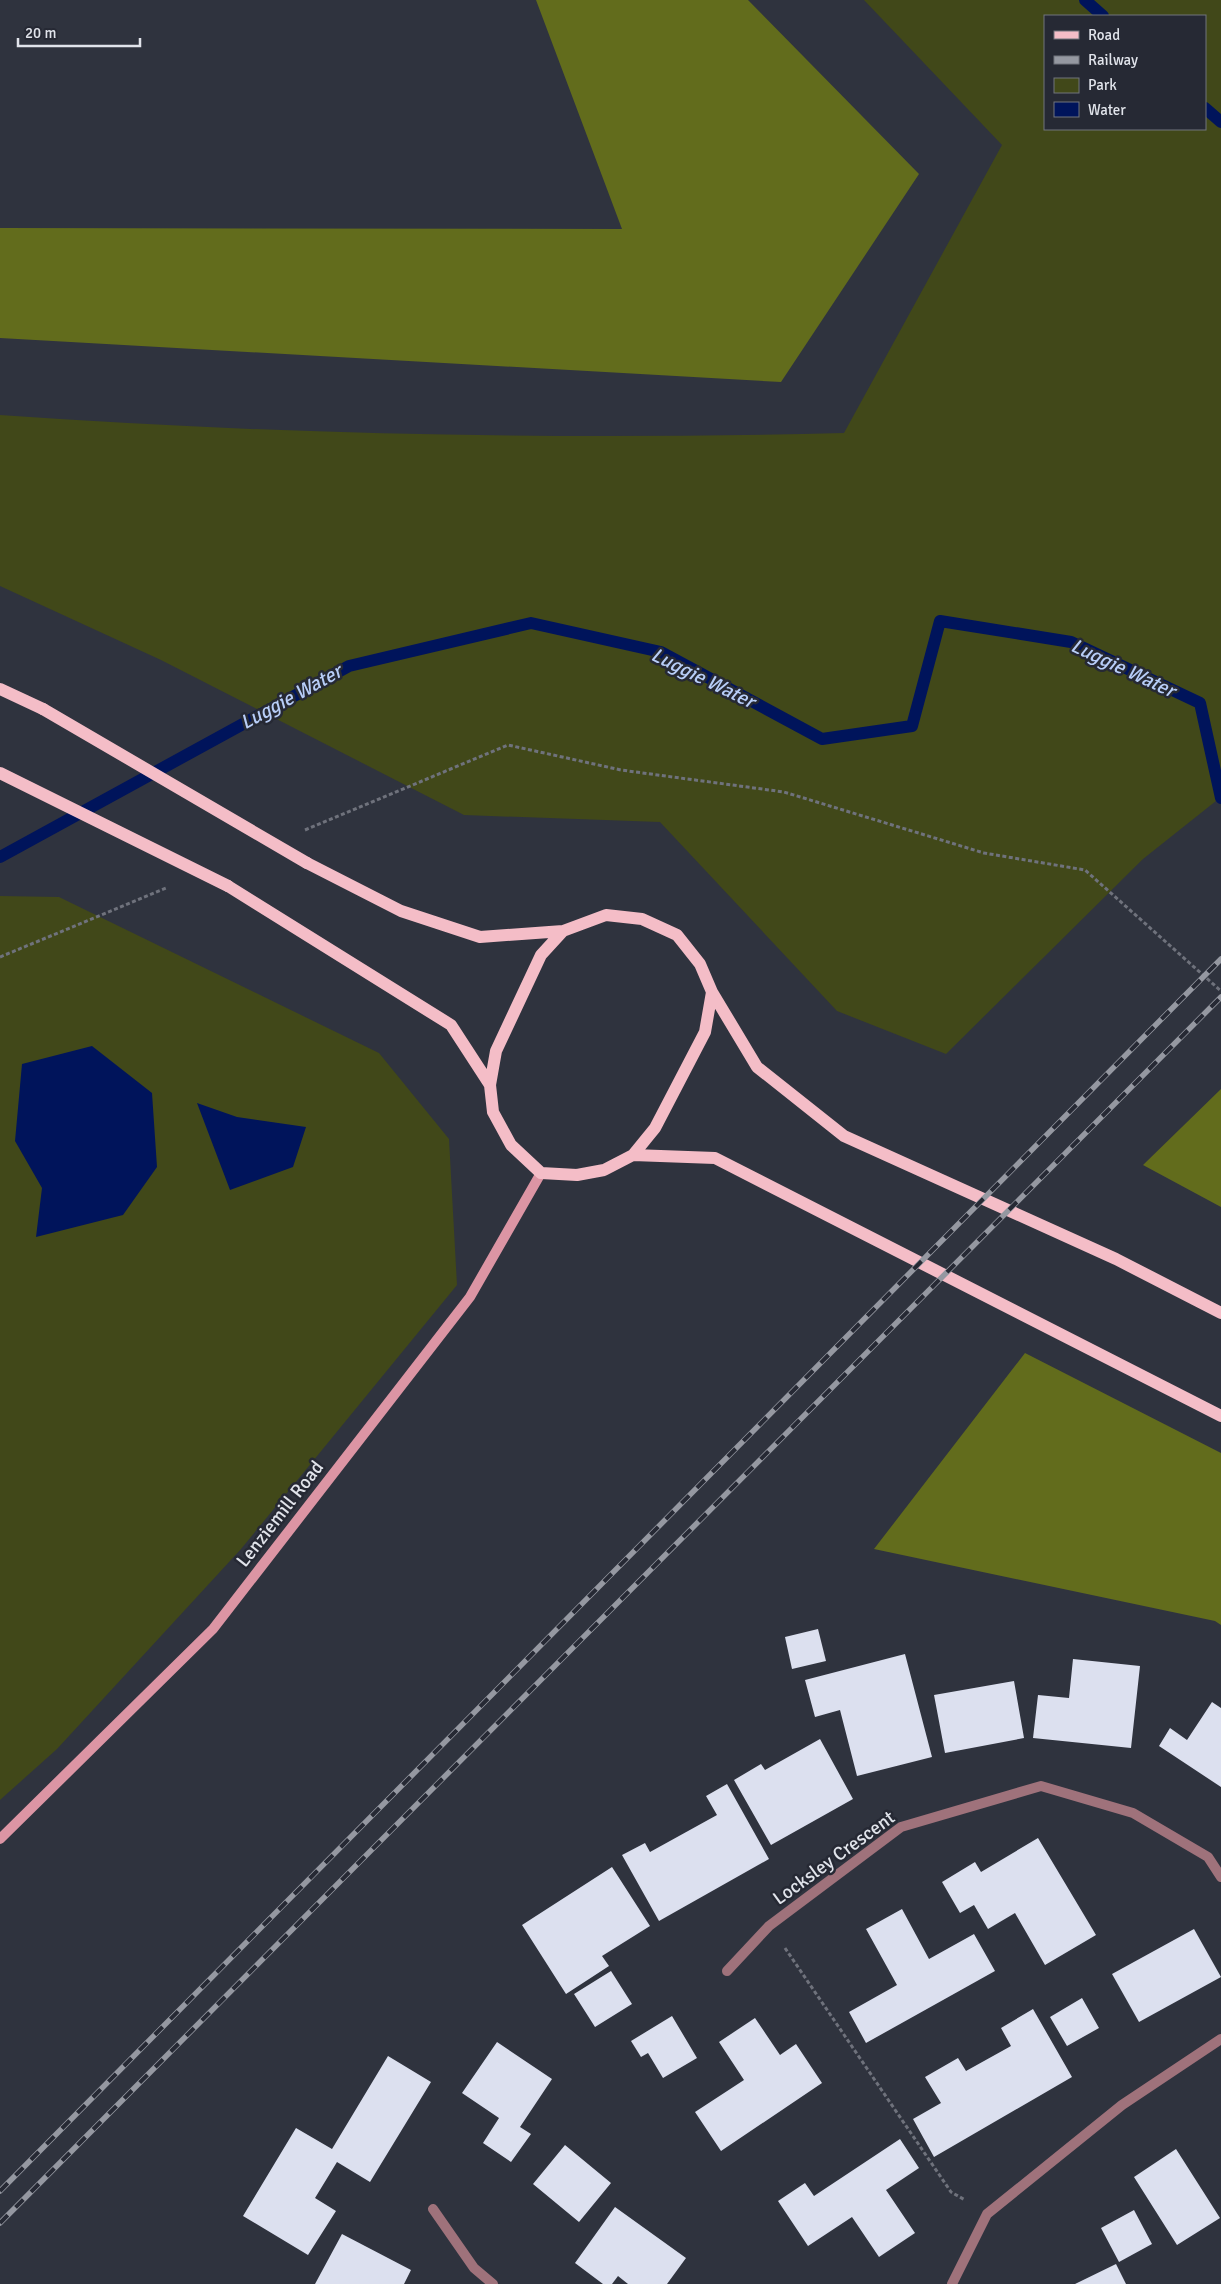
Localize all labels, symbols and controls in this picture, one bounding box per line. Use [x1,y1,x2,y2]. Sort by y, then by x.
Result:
scale bar [18,15,140,47]
legend [1044,15,1206,130]
text: 20 m [25,24,56,42]
text: Road [1088,26,1120,44]
text: Railway [1088,51,1138,69]
text: Park [1088,76,1117,94]
text: Water [1088,101,1126,119]
water label: Luggie Water [1067,633,1181,704]
water label: Luggie Water [647,642,761,715]
water label: Luggie Water [236,658,348,735]
street label: Lenziemill Road [231,1456,329,1572]
street label: Locksley Crescent [768,1805,900,1910]

